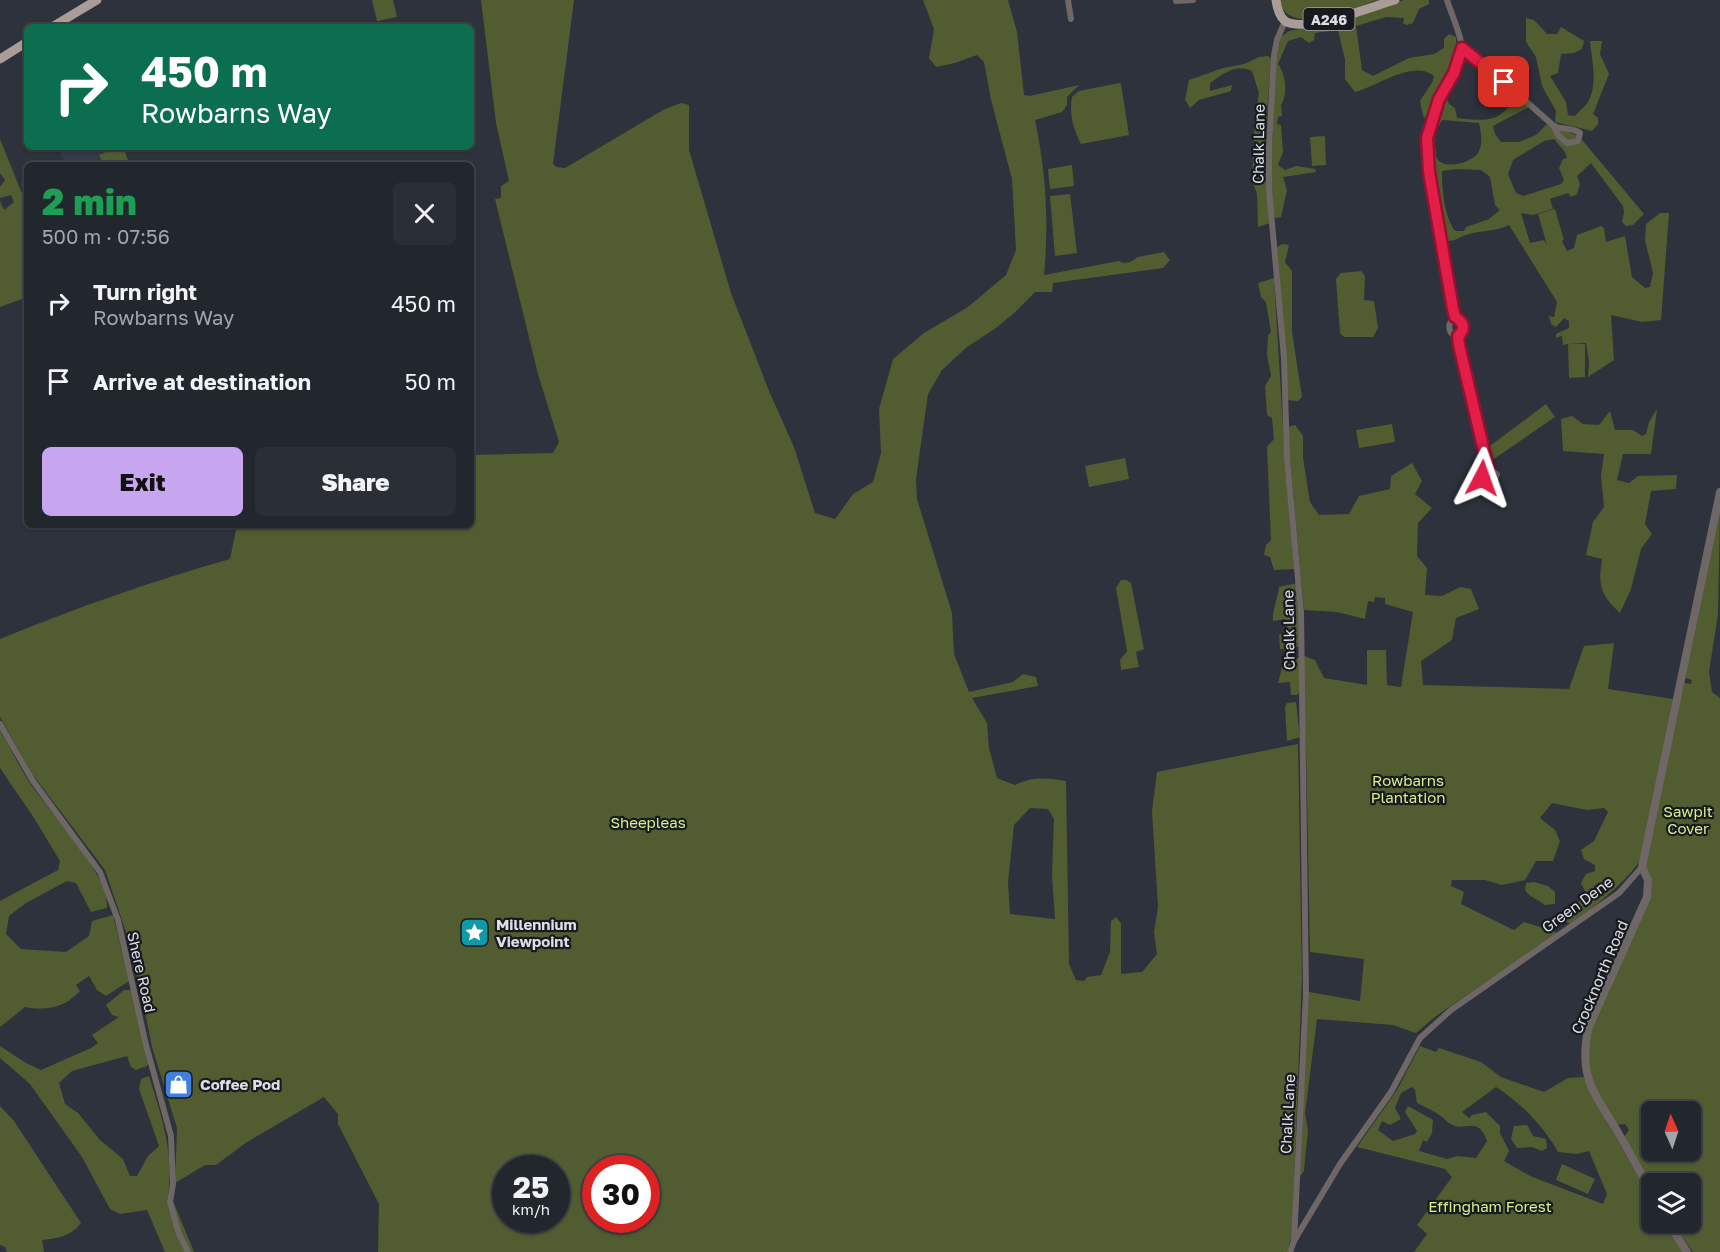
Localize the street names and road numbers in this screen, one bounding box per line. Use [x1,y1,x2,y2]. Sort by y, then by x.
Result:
road number: A246 [1304,8,1354,30]
street label: Chalk Lane [1248,104,1268,184]
street label: Chalk Lane [1278,590,1298,670]
street label: Green Dene [1538,872,1616,936]
street label: Crocknorth Road [1567,917,1631,1037]
street label: Shere Road [124,930,160,1014]
street label: Chalk Lane [1276,1073,1298,1154]

